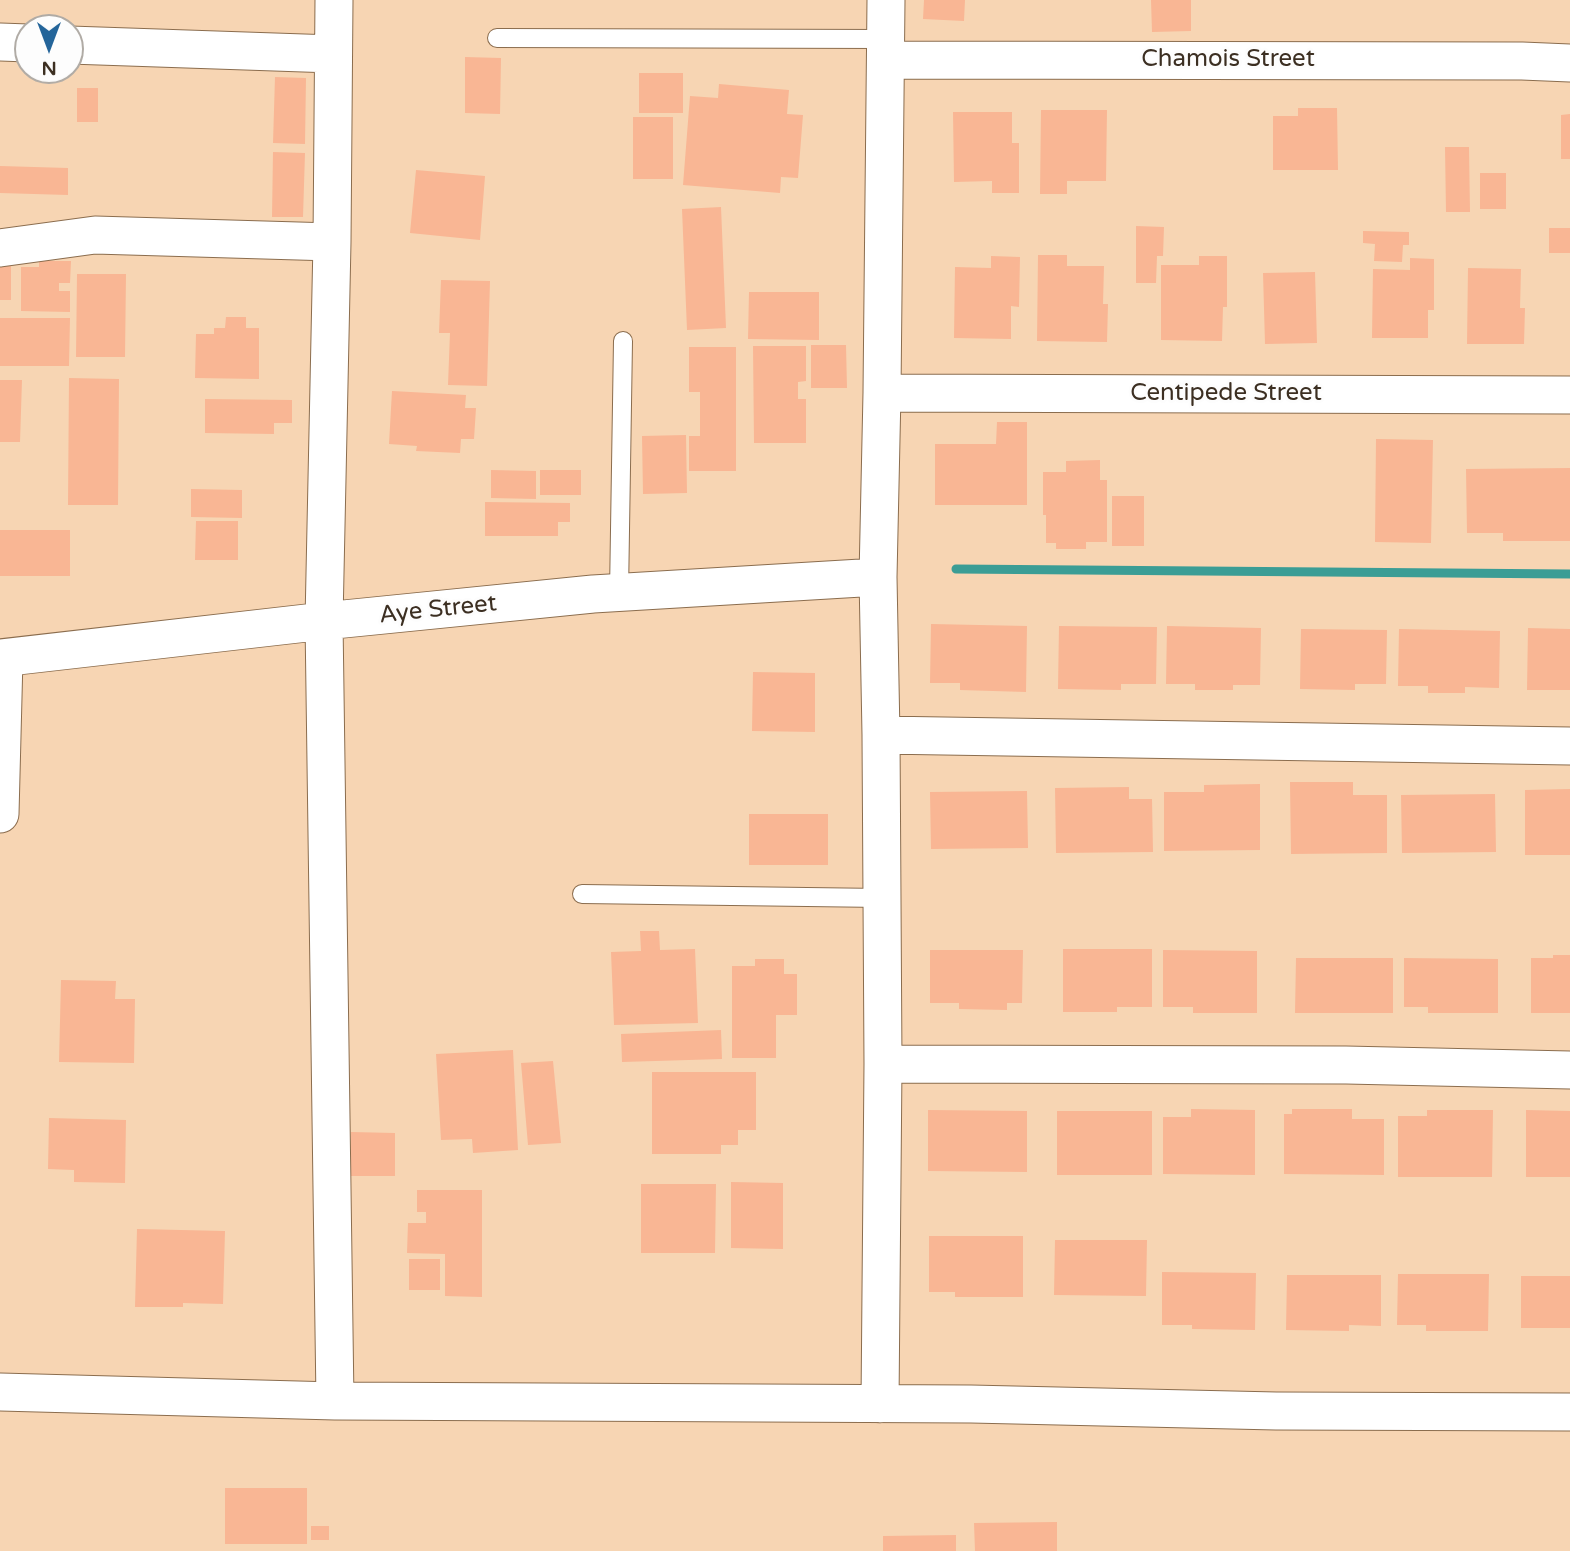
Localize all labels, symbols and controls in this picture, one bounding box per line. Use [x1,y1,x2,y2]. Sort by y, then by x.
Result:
north arrow [14,14,84,84]
street label: Chamois Street [1141,46,1315,74]
text: N [41,57,57,79]
street label: Centipede Street [1130,380,1322,408]
street label: Aye Street [378,590,498,630]

